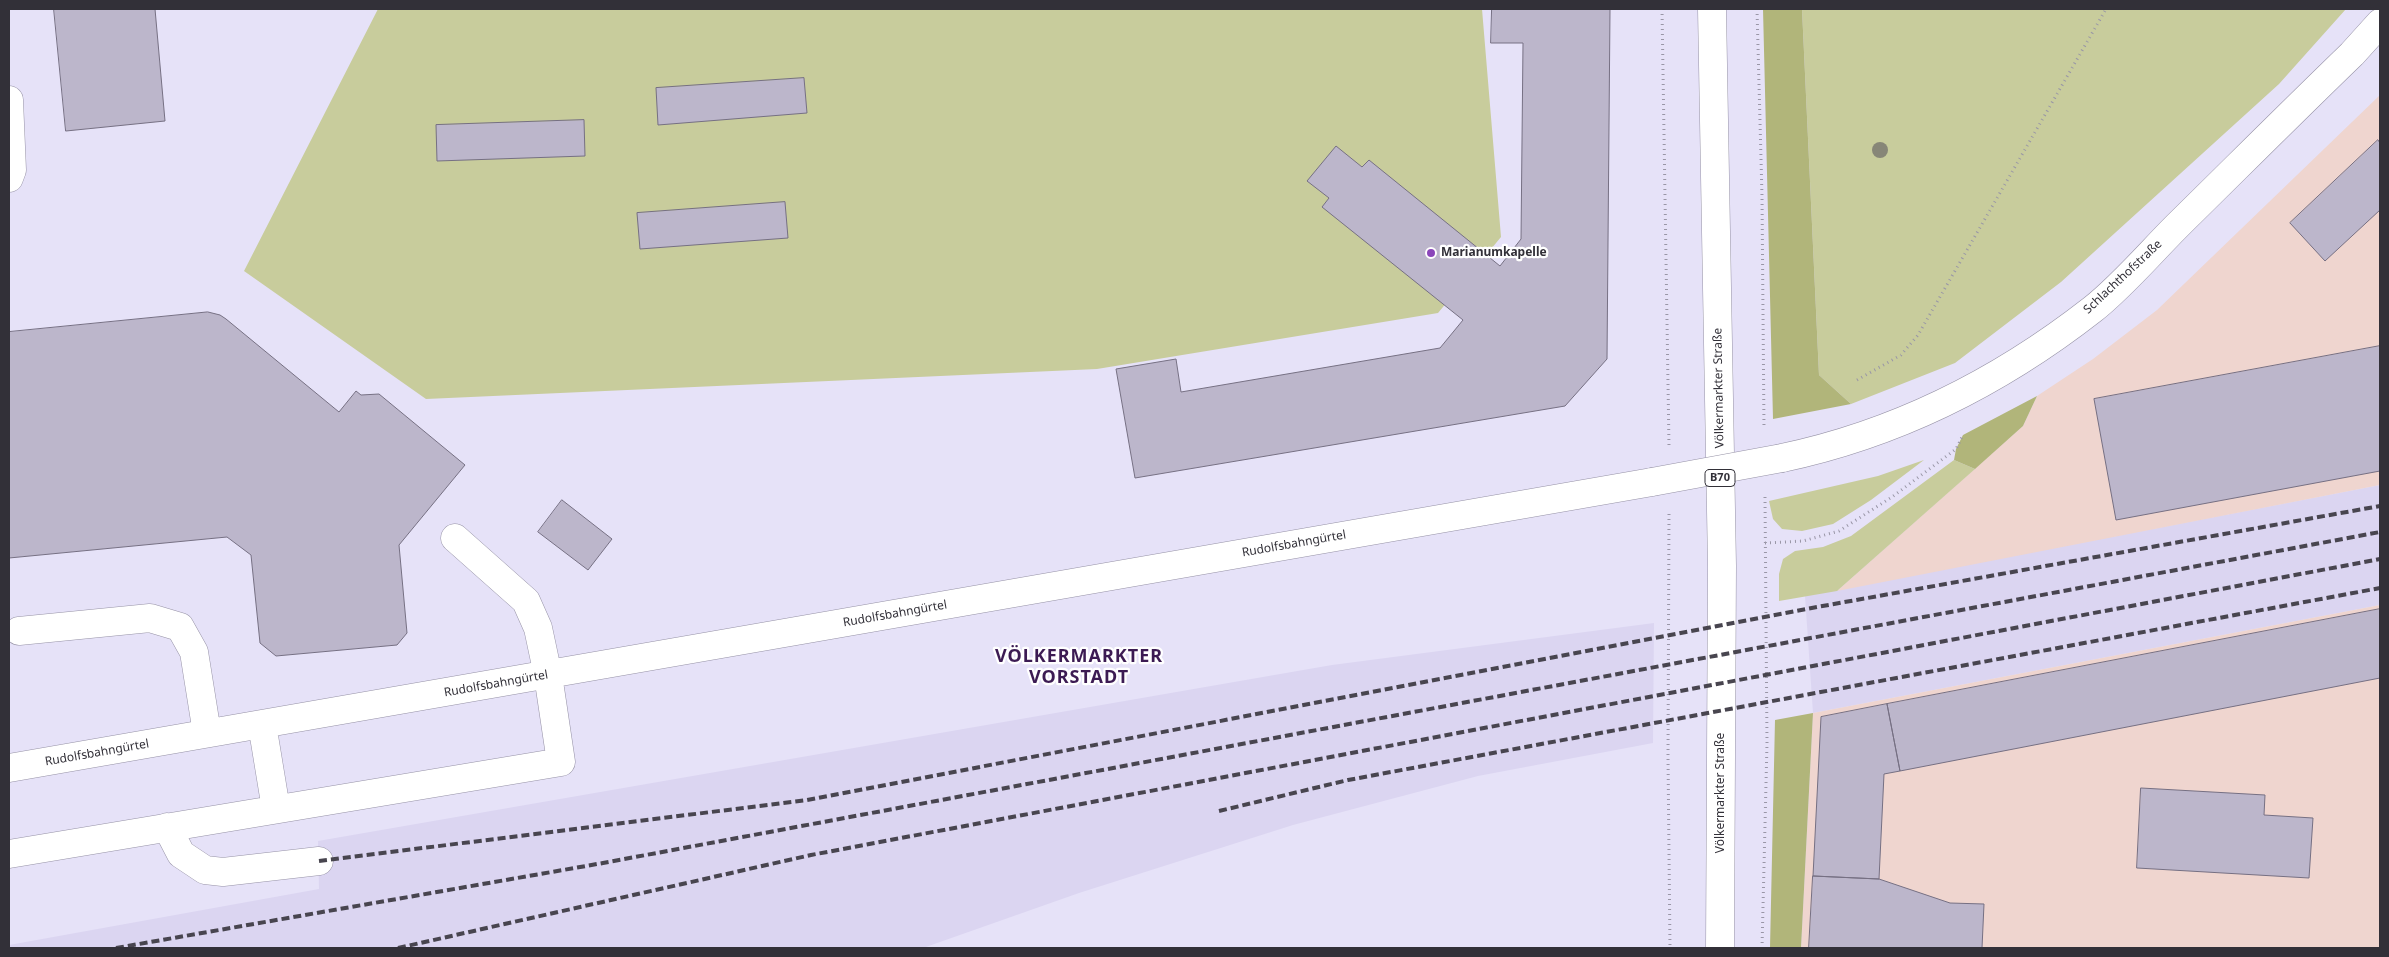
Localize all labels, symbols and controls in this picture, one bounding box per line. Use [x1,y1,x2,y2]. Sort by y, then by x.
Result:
street label: Schlachthofstraße [2081,237,2165,317]
place label: Marianumkapelle [1441,246,1547,260]
marker: Marianumkapelle [1425,247,1437,259]
street label: Völkermarkter Straße [1711,328,1727,448]
road number: B70 [1705,469,1735,486]
street label: Rudolfsbahngürtel [1241,528,1347,560]
street label: Rudolfsbahngürtel [842,598,948,630]
district label: VÖLKERMARKTER VORSTADT [993,646,1165,689]
street label: Rudolfsbahngürtel [443,668,549,700]
street label: Völkermarkter Straße [1714,733,1728,853]
street label: Rudolfsbahngürtel [44,737,150,769]

